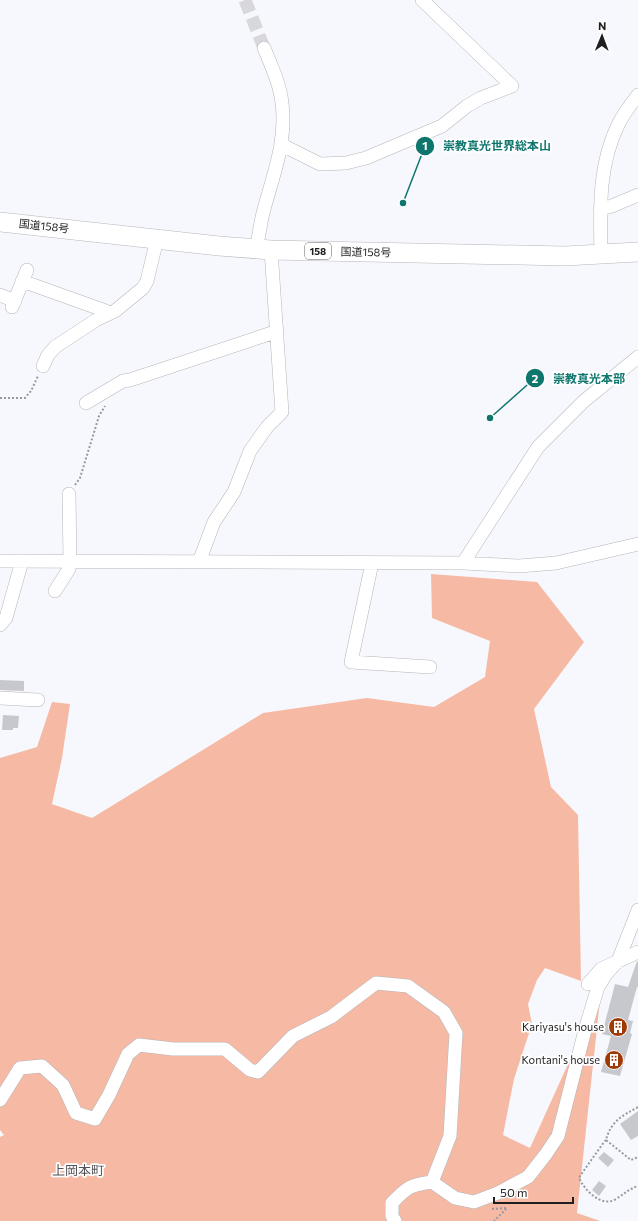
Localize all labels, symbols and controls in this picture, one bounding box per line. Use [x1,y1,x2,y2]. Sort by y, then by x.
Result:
north arrow [582,16,622,56]
text: N [598,19,606,32]
callout: 崇教真光世界総本山 [415,134,559,158]
text: 1 [422,138,428,152]
text: 崇教真光世界総本山 [443,138,551,152]
street label: 国道158号 [18,216,70,235]
road number: 158 [305,243,331,259]
street label: 国道158号 [341,245,391,258]
callout: 崇教真光本部 [525,366,633,390]
text: 2 [532,371,539,385]
text: 崇教真光本部 [553,371,625,385]
building icon: Kariyasu's house [607,1016,629,1038]
place label: Kariyasu's house [522,1020,604,1033]
building icon: Kontani's house [603,1049,625,1071]
place label: Kontani's house [522,1053,600,1066]
district label: 上岡本町 [52,1162,104,1178]
scale bar [494,1179,573,1205]
text: 50 m [500,1185,528,1199]

